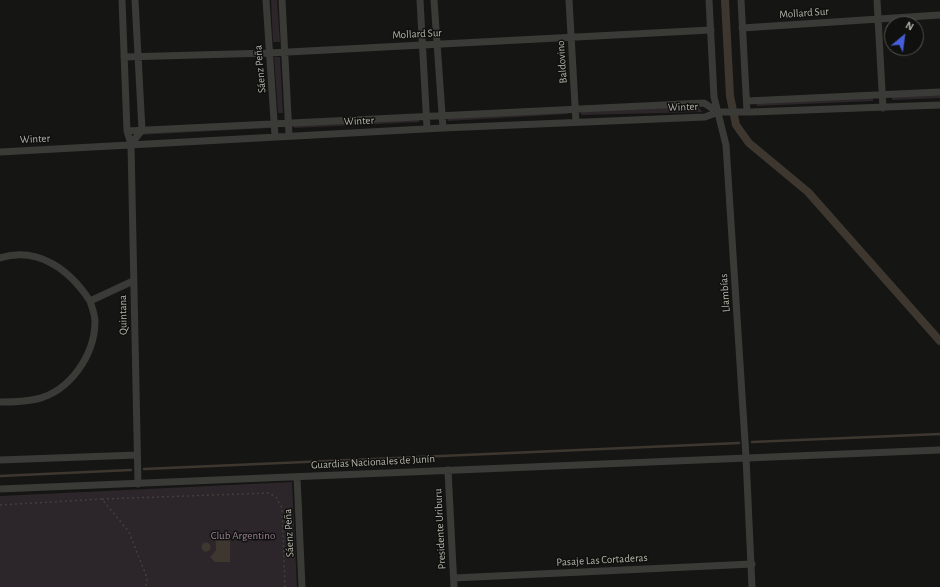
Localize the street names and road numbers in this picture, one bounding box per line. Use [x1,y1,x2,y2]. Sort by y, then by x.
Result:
street label: Mollard Sur [779,5,829,21]
street label: Mollard Sur [392,26,442,42]
street label: Baldovino [554,40,570,84]
street label: Sáenz Peña [251,44,269,94]
street label: Winter [668,100,698,114]
street label: Winter [344,114,374,128]
street label: Winter [20,132,50,146]
street label: Llambías [717,273,733,313]
street label: Quintana [116,295,130,335]
street label: Guardias Nacionales de Junín [311,452,435,472]
street label: Presidente Uriburu [431,488,449,570]
street label: Sáenz Peña [281,509,297,557]
street label: Pasaje Las Cortaderas [556,551,648,569]

